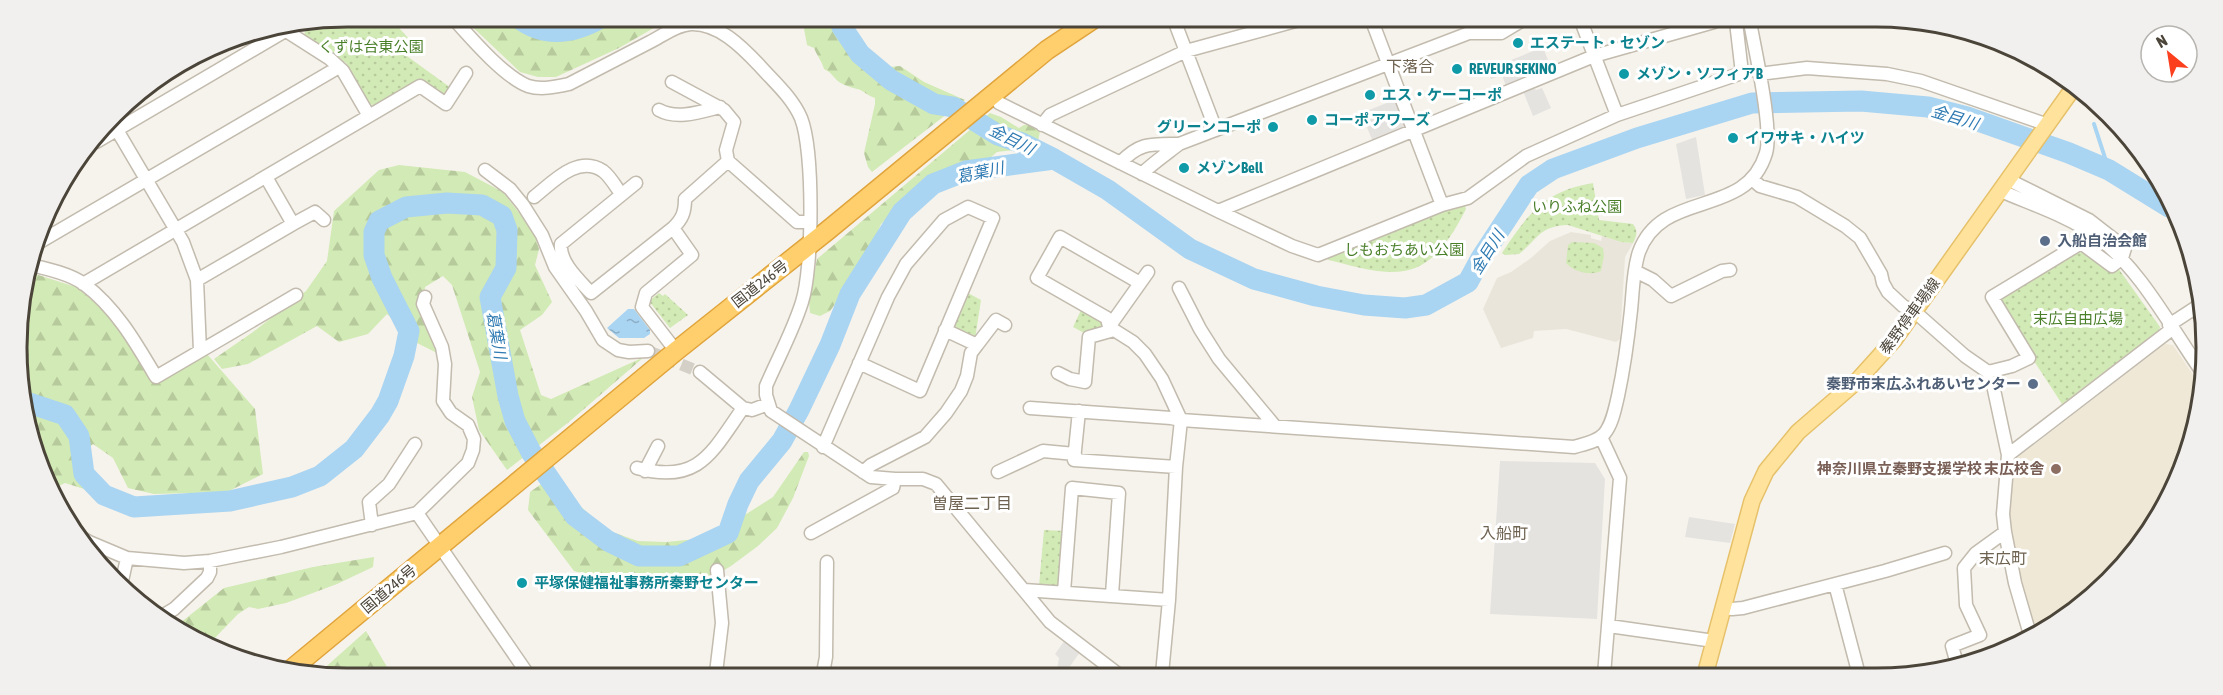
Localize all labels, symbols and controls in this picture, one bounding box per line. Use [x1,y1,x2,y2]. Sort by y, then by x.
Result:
north arrow [2139,24,2199,84]
text: N [2153,31,2170,51]
place label: エステート・セゾン [1530,34,1665,51]
marker: エステート・セゾン [1511,36,1525,50]
park label: くずは台東公園 [318,38,424,55]
district label: 下落合 [1386,57,1434,75]
place label: REVEUR SEKINO [1469,60,1557,77]
marker: REVEUR SEKINO [1450,62,1464,76]
place label: メゾン・ソフィアB [1636,65,1764,82]
marker: メゾン・ソフィアB [1617,67,1631,81]
place label: エス・ケーコーポ [1382,86,1502,103]
marker: エス・ケーコーポ [1363,88,1377,102]
water label: 金目川 [1929,101,1982,133]
place label: コーポ アワーズ [1324,111,1430,128]
marker: コーポ アワーズ [1305,113,1319,127]
place label: グリーンコーポ [1157,118,1261,135]
water label: 金目川 [986,120,1039,158]
marker: グリーンコーポ [1266,120,1280,134]
place label: イワサキ・ハイツ [1745,129,1865,146]
marker: イワサキ・ハイツ [1726,131,1740,145]
water label: 葛葉川 [955,158,1007,186]
place label: メゾンBell [1196,159,1264,176]
marker: メゾンBell [1177,161,1191,175]
park label: いりふね公園 [1532,198,1622,215]
water label: 金目川 [1467,225,1508,277]
place label: 入船自治会館 [2057,232,2147,249]
marker: 入船自治会館 [2038,234,2052,248]
park label: しもおちあい公園 [1344,241,1464,258]
street label: 国道246号 [728,257,791,311]
street label: 秦野停車場線 [1876,274,1943,357]
water label: 葛葉川 [484,310,510,362]
park label: 末広自由広場 [2033,310,2123,327]
place label: 秦野市末広ふれあいセンター [1826,375,2021,392]
marker: 秦野市末広ふれあいセンター [2026,377,2040,391]
place label: 神奈川県立秦野支援学校 末広校舎 [1816,460,2045,477]
marker: 神奈川県立秦野支援学校 末広校舎 [2049,462,2063,476]
district label: 曽屋二丁目 [932,494,1012,512]
district label: 入船町 [1480,524,1528,542]
district label: 末広町 [1979,549,2027,567]
street label: 国道246号 [358,561,419,616]
place label: 平塚保健福祉事務所秦野センター [534,574,759,591]
marker: 平塚保健福祉事務所秦野センター [515,576,529,590]

